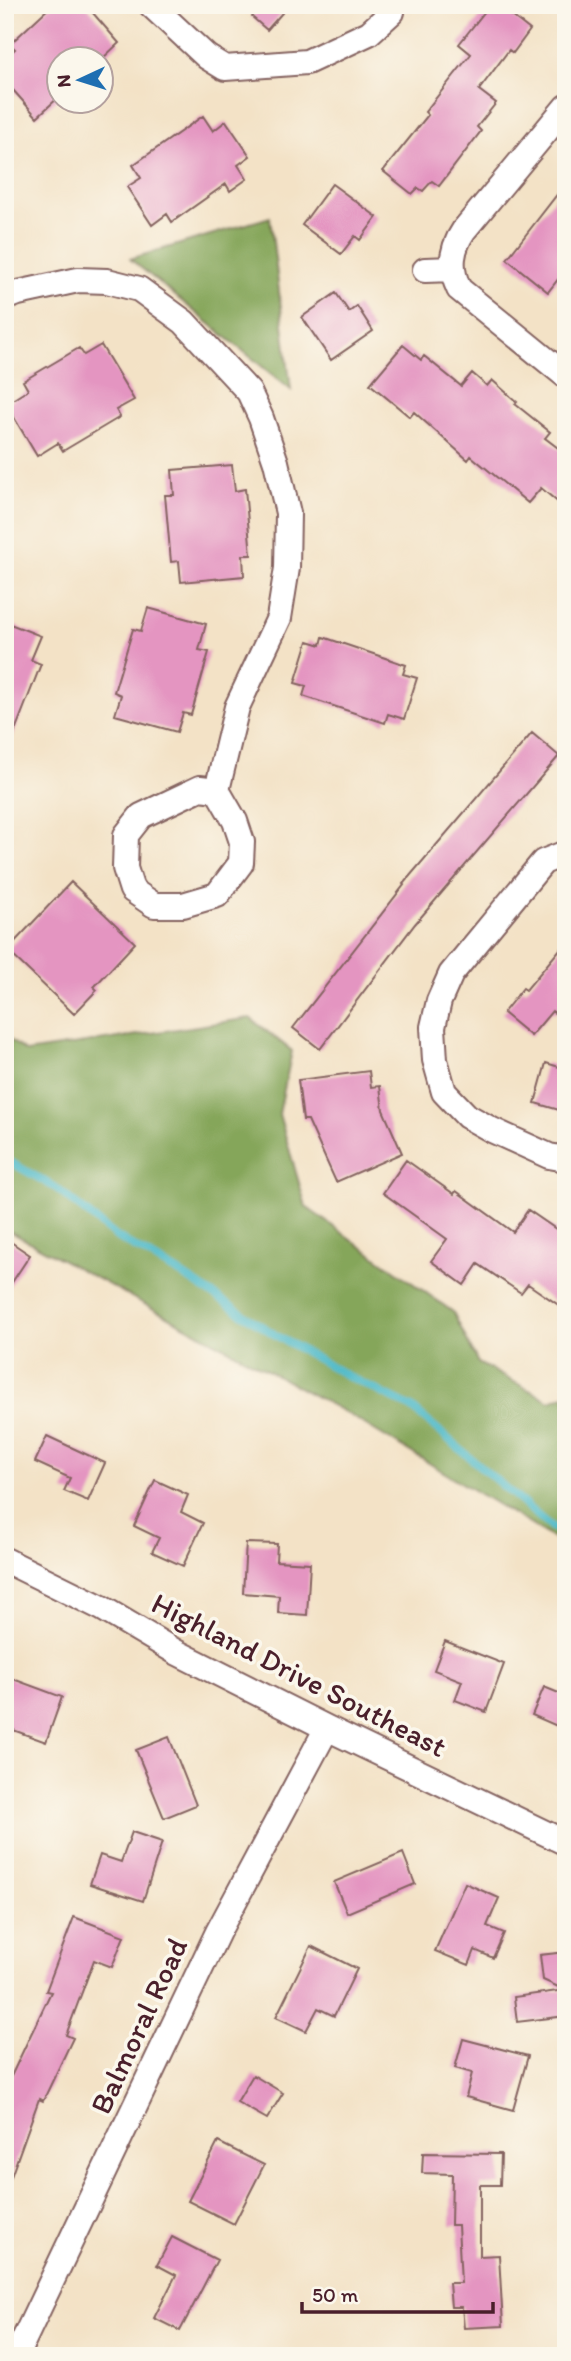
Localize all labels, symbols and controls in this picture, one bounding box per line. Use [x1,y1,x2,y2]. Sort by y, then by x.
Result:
north arrow [46,46,116,116]
text: N [52,74,75,88]
street label: Highland Drive Southeast [146,1584,453,1765]
street label: Balmoral Road [82,1932,195,2120]
scale bar [302,2270,492,2314]
text: 50 m [312,2282,359,2307]

